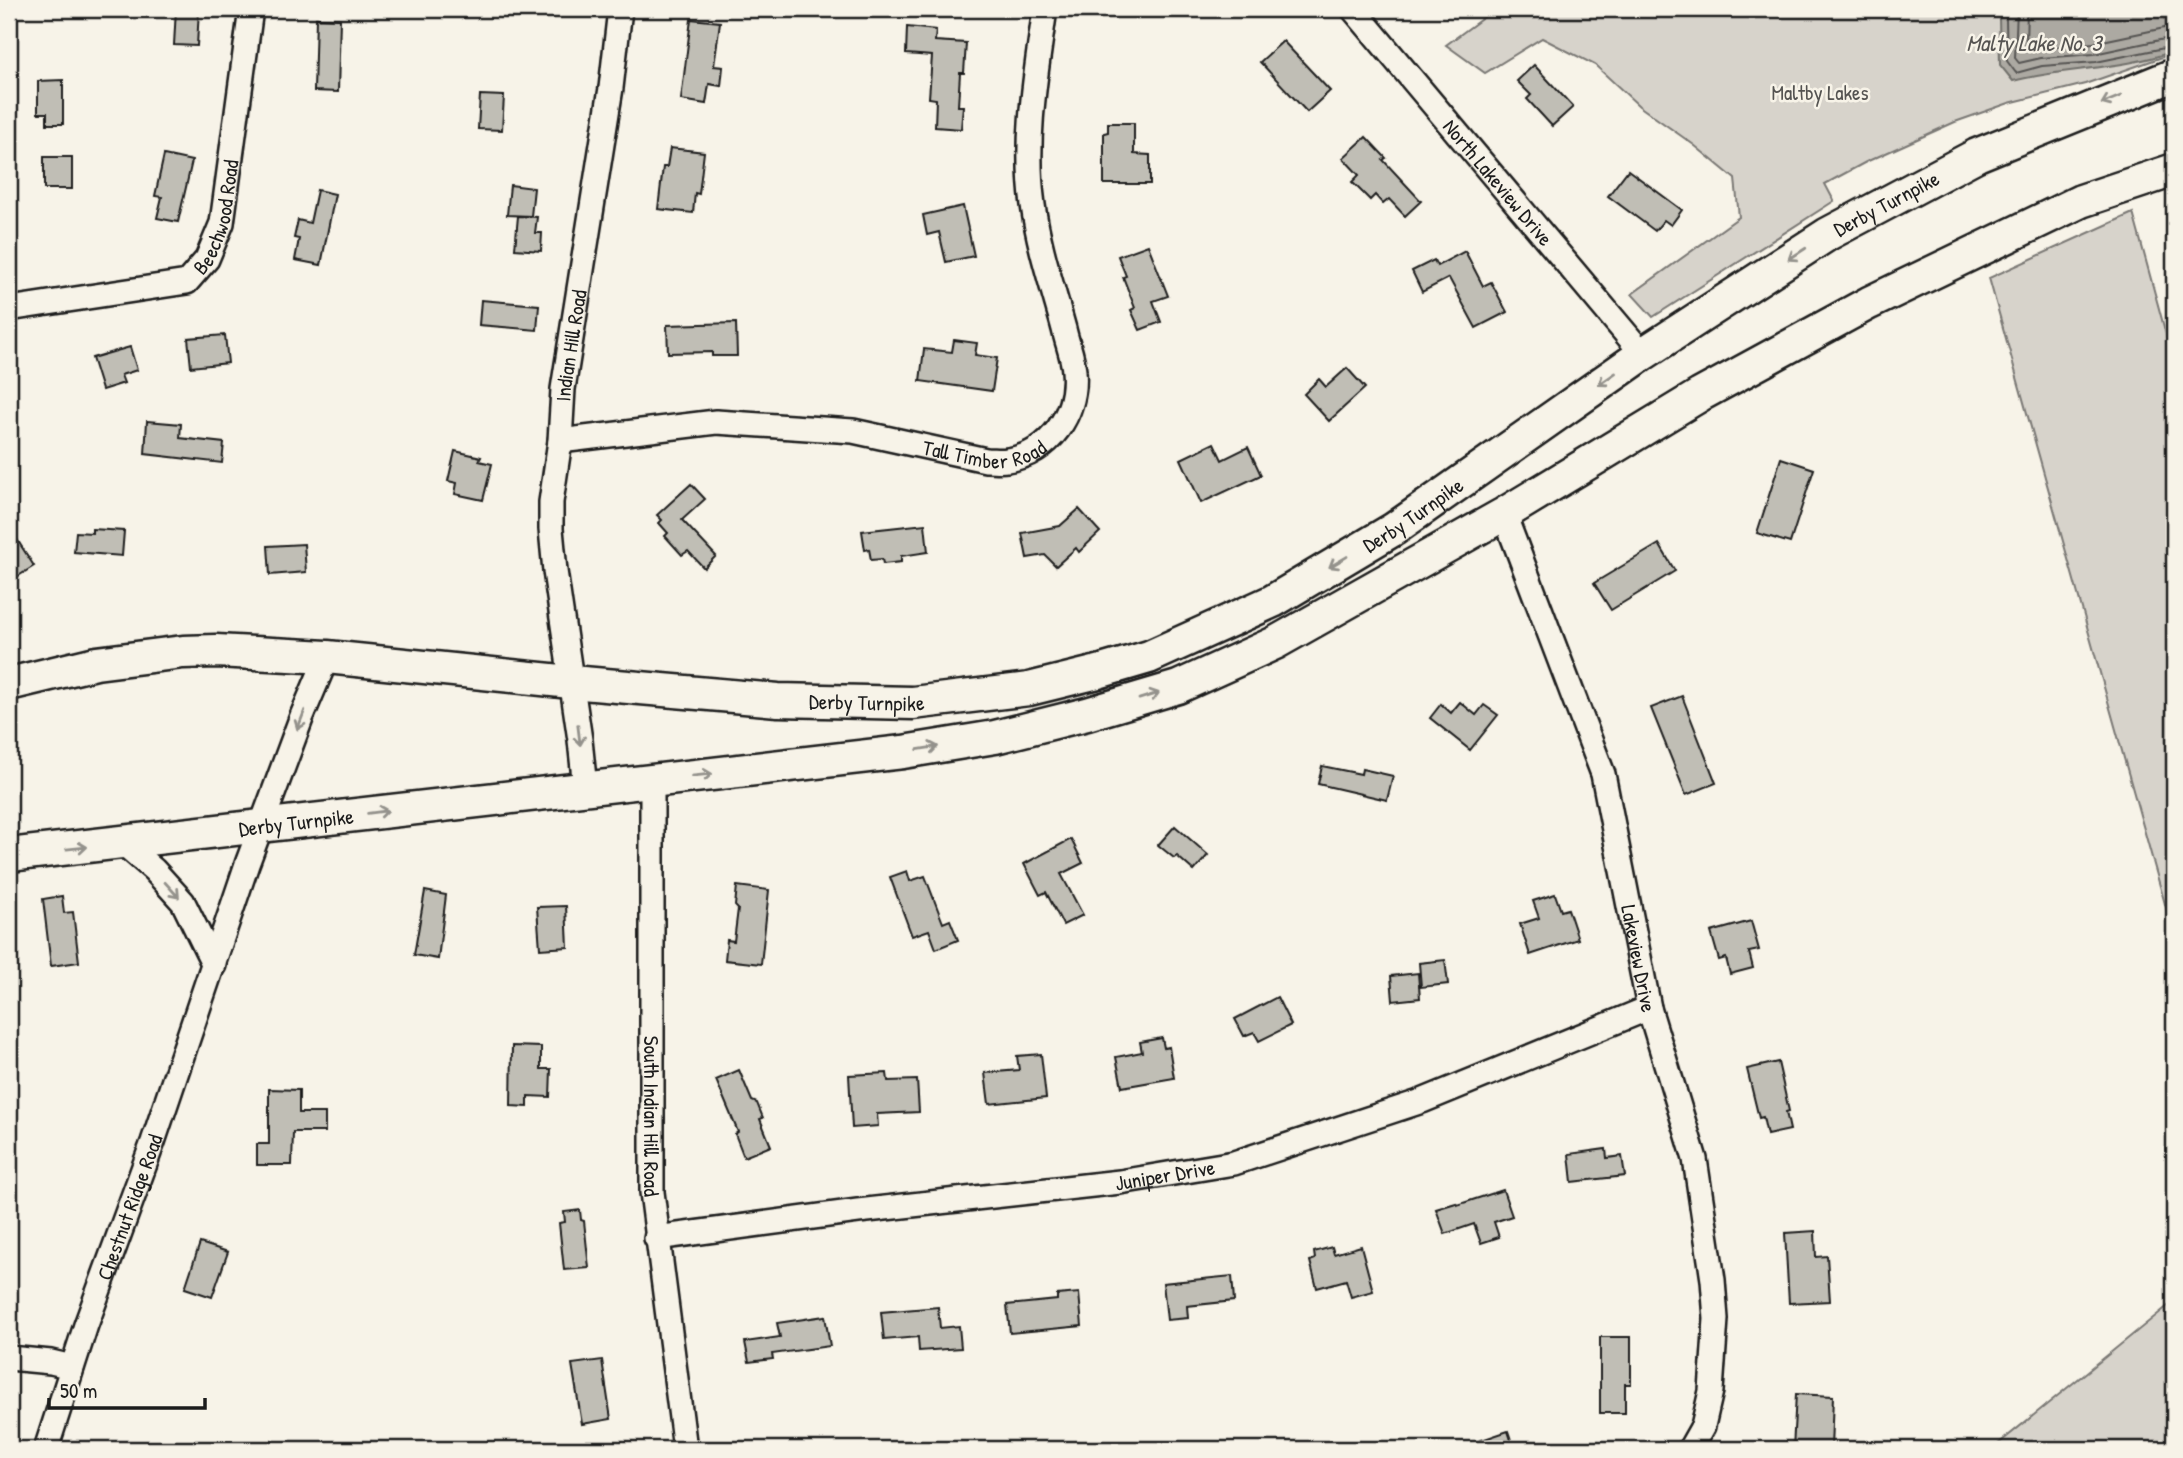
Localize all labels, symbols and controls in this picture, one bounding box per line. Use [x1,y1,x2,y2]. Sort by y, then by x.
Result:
water label: Malty Lake No. 3 [1966,27,2104,59]
park label: Maltby Lakes [1771,78,1869,107]
one-way arrow [2101,95,2122,108]
street label: North Lakeview Drive [1437,112,1560,252]
street label: Beechwood Road [186,158,245,280]
street label: Derby Turnpike [1828,163,1944,243]
one-way arrow [1788,247,1807,261]
street label: Indian Hill Road [548,288,593,402]
one-way arrow [1598,372,1617,386]
street label: Tall Timber Road [920,432,1052,475]
street label: Derby Turnpike [1357,470,1469,559]
one-way arrow [1329,556,1349,570]
street label: Derby Turnpike [809,686,926,718]
one-way arrow [1137,688,1159,701]
one-way arrow [293,709,306,730]
one-way arrow [573,723,586,746]
one-way arrow [916,741,939,754]
one-way arrow [690,768,713,781]
street label: Derby Turnpike [237,801,355,843]
one-way arrow [367,805,389,818]
one-way arrow [65,841,87,854]
one-way arrow [163,881,180,898]
street label: Lakeview Drive [1615,902,1664,1014]
street label: South Indian Hill Road [637,1036,667,1198]
street label: Chestnut Ridge Road [89,1130,169,1284]
street label: Juniper Drive [1114,1152,1217,1197]
scale bar [49,1367,205,1411]
text: 50 m [60,1376,97,1405]

